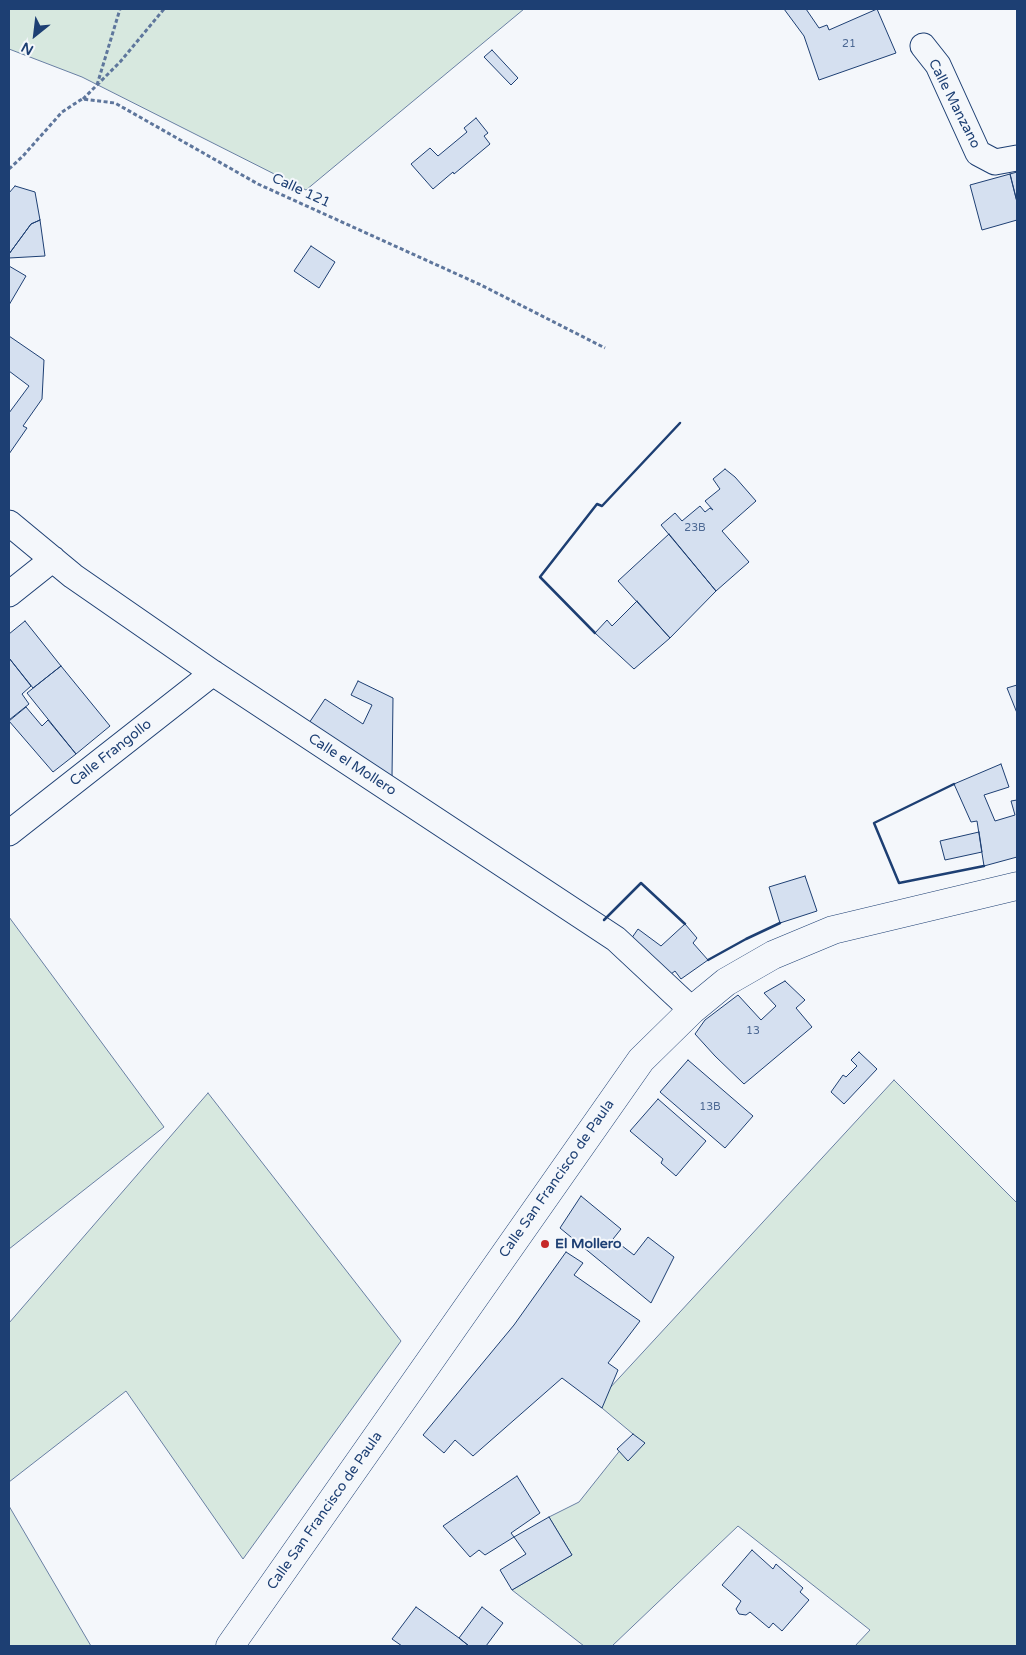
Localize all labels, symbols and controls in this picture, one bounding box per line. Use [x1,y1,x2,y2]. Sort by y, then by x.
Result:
north arrow [10,10,60,60]
house number: 21 [842,37,856,51]
text: N [18,38,37,59]
street label: Calle Manzano [924,57,984,151]
street label: Calle 121 [269,170,333,212]
house number: 23B [684,521,706,535]
street label: Calle Frangollo [67,716,155,790]
street label: Calle el Mollero [305,730,399,800]
house number: 13 [746,1024,760,1038]
street label: Calle San Francisco de Paula [496,1097,618,1261]
house number: 13B [699,1100,721,1114]
place label: El Mollero [555,1236,621,1252]
marker: El Mollero [539,1238,551,1250]
street label: Calle San Francisco de Paula [264,1429,386,1593]

